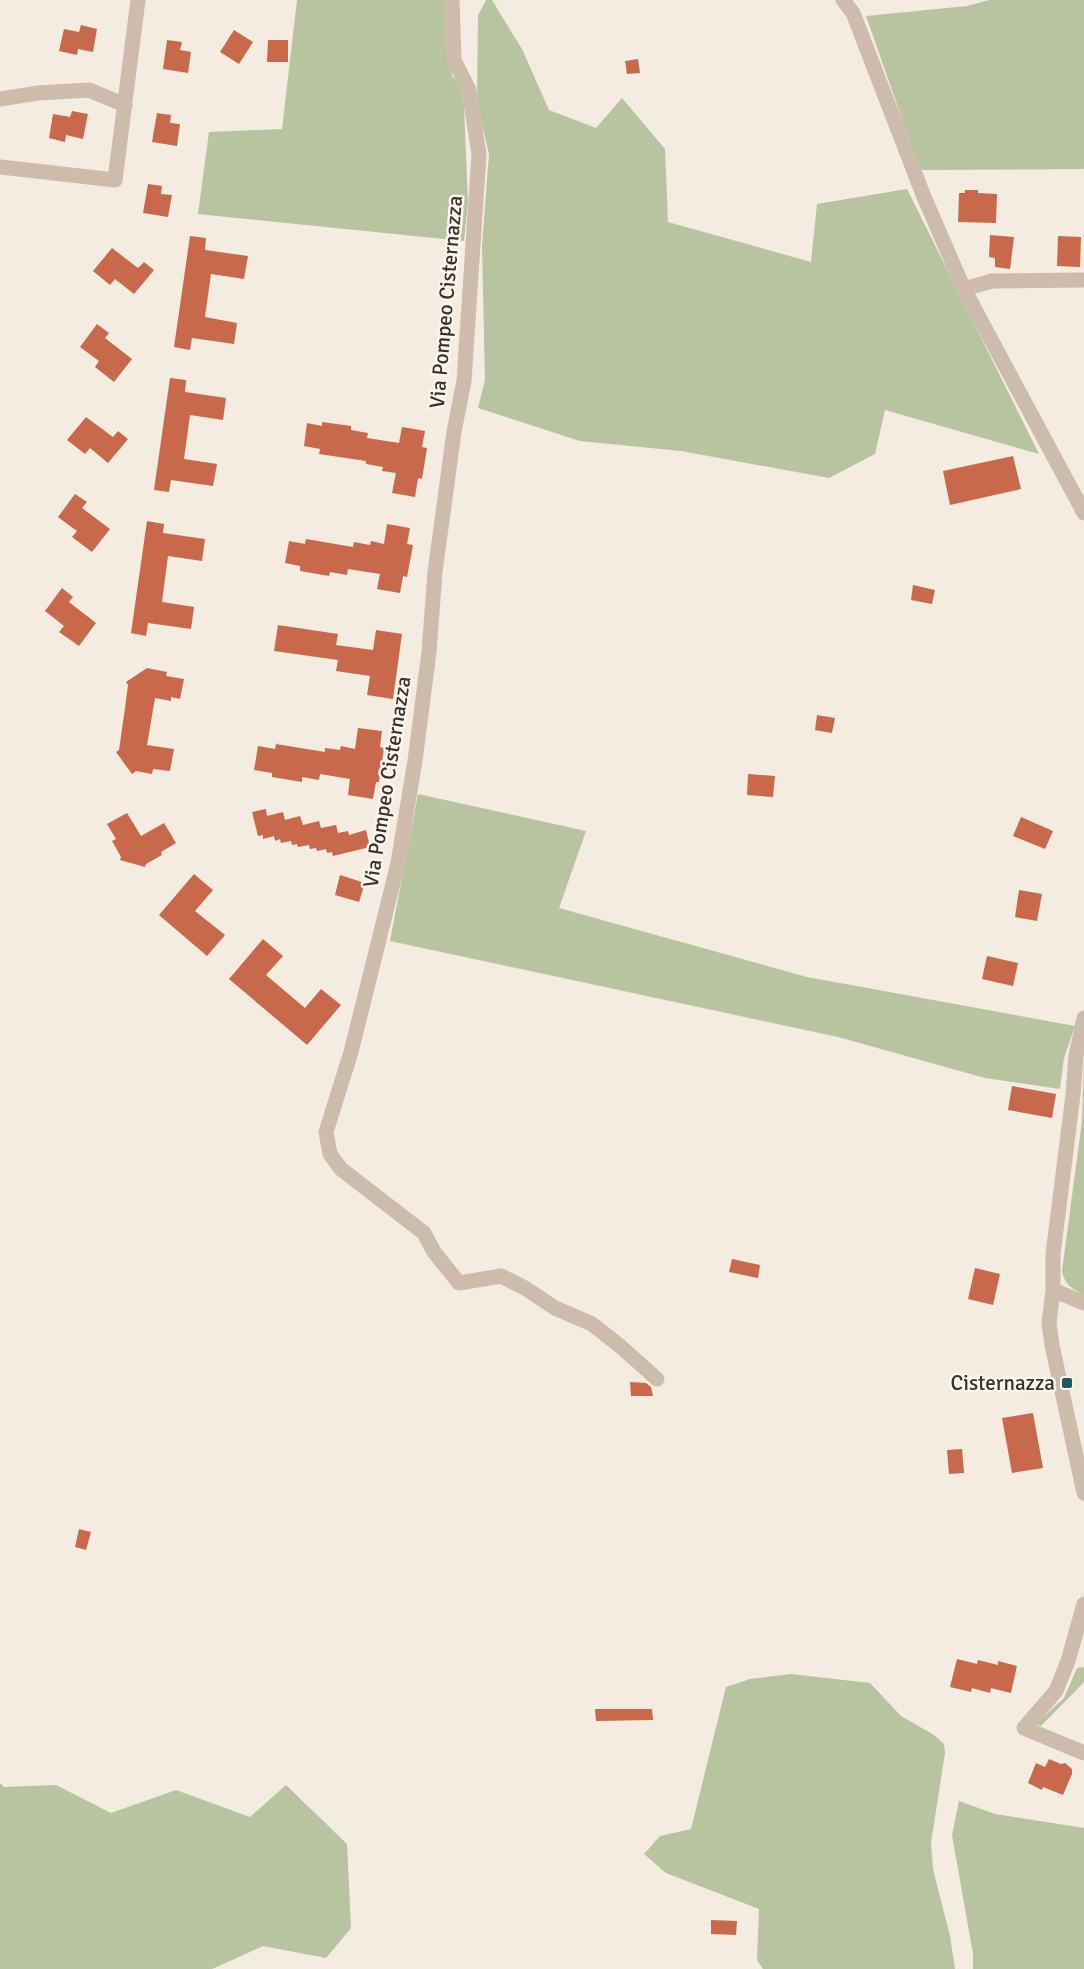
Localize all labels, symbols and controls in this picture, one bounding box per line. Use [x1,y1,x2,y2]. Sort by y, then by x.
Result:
street label: Via Pompeo Cisternazza [424,194,468,410]
street label: Via Pompeo Cisternazza [357,674,417,890]
place label: Cisternazza [951,1370,1055,1396]
marker: Cisternazza [1060,1376,1074,1390]

